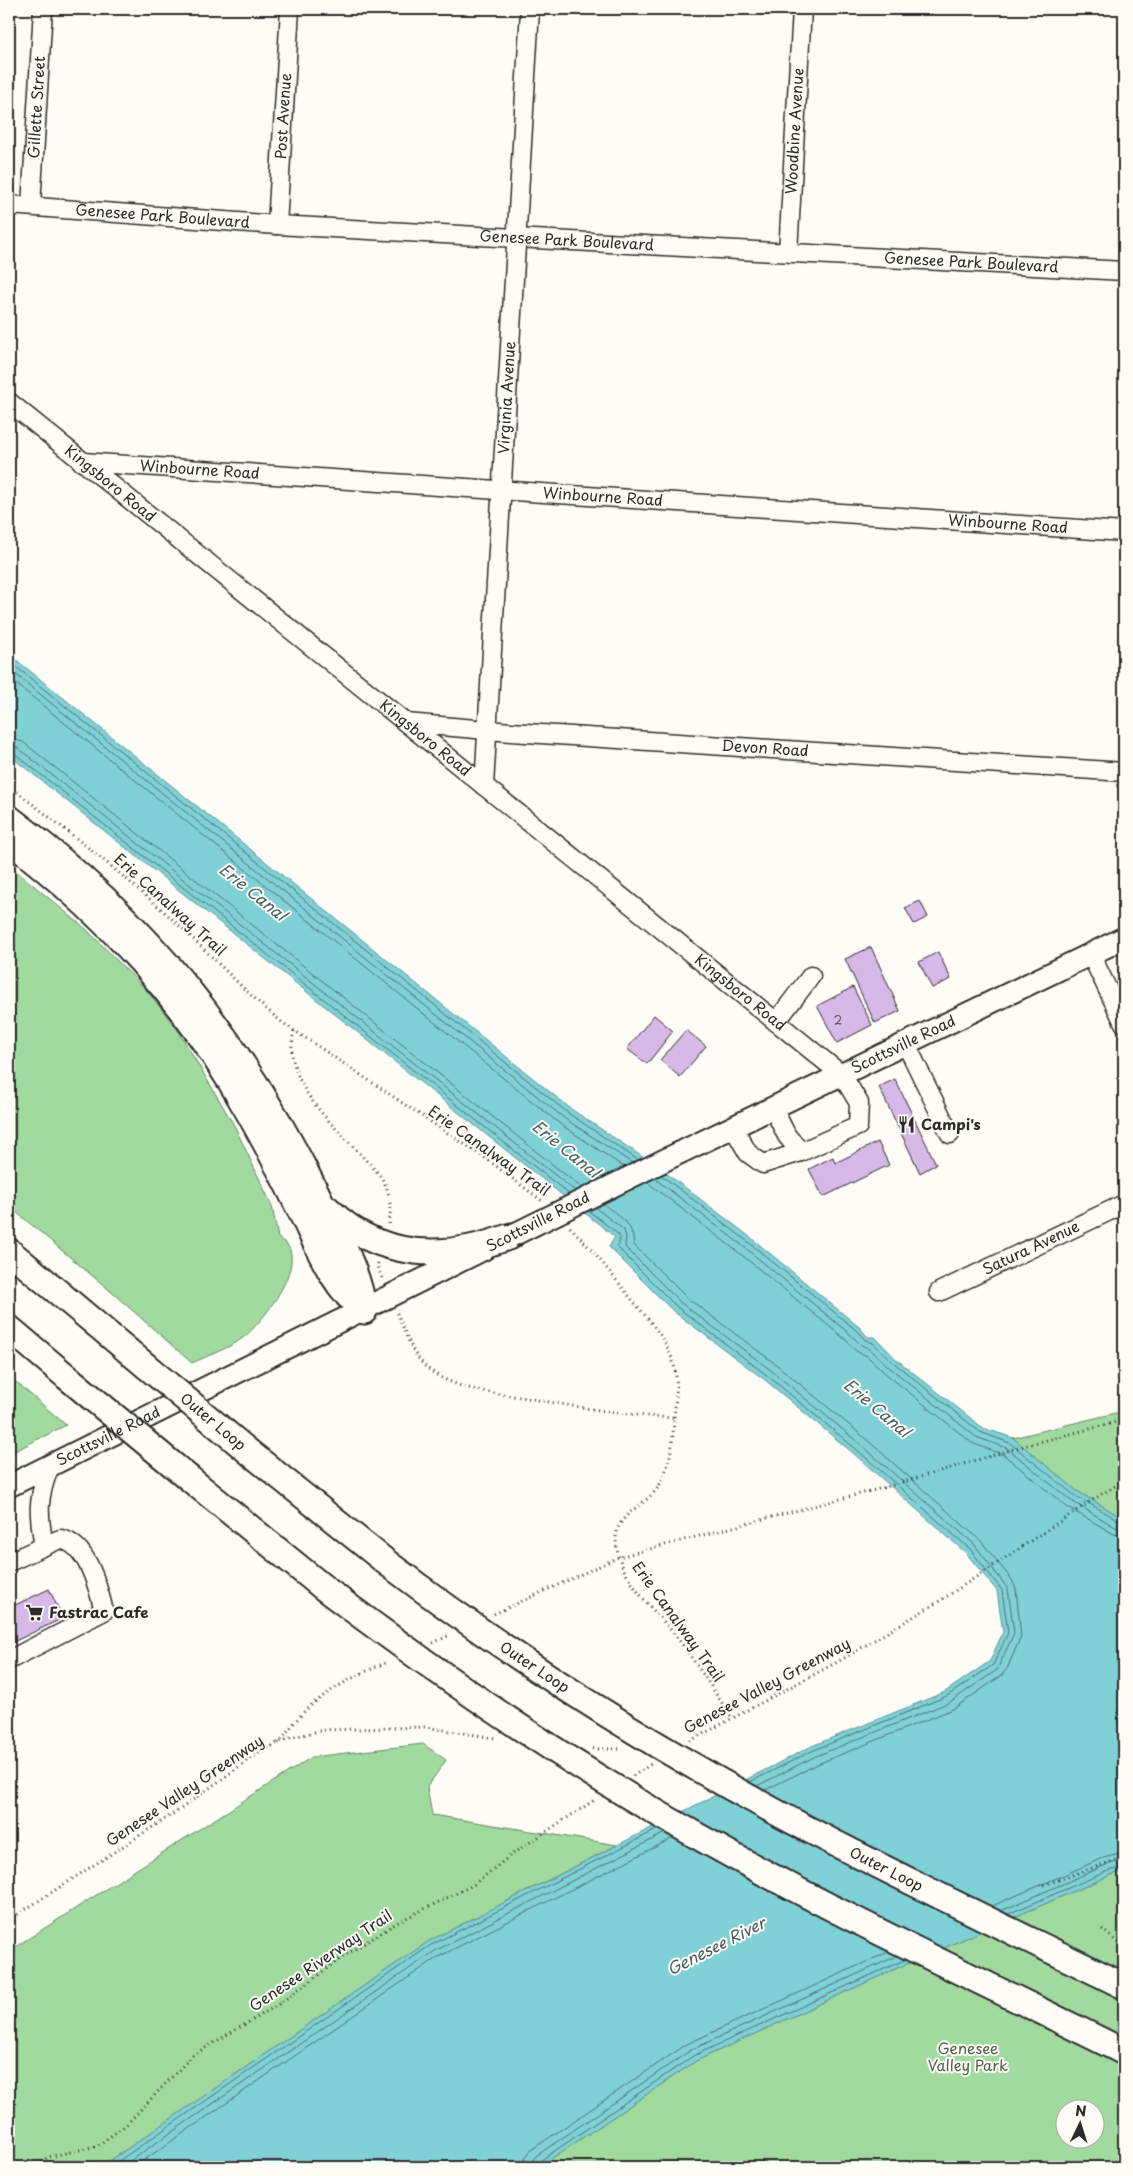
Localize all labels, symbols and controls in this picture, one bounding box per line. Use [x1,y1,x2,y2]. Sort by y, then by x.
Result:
street label: Gillette Street [21,55,50,159]
street label: Woodbine Avenue [778,68,809,195]
street label: Post Avenue [268,72,296,160]
street label: Genesee Park Boulevard [75,197,251,233]
street label: Genesee Park Boulevard [479,223,655,255]
street label: Genesee Park Boulevard [883,245,1059,277]
street label: Virginia Avenue [491,341,520,455]
street label: Kingsboro Road [60,439,162,527]
street label: Winbourne Road [139,453,261,484]
street label: Winbourne Road [542,480,664,511]
street label: Winbourne Road [947,507,1069,538]
street label: Kingsboro Road [375,693,477,781]
street label: Devon Road [721,733,809,761]
street label: Erie Canalway Trail [110,847,232,961]
water label: Erie Canal [215,857,294,927]
street label: Kingsboro Road [690,948,792,1036]
street label: Scottsville Road [846,1008,959,1078]
house number: 2 [834,1011,842,1029]
street label: Erie Canalway Trail [424,1099,555,1201]
place label: Campi's [921,1112,981,1135]
water label: Erie Canal [528,1114,607,1184]
restaurant icon: Campi's [897,1115,917,1135]
street label: Scottsville Road [481,1185,593,1257]
street label: Satura Avenue [978,1214,1083,1280]
water label: Erie Canal [839,1372,918,1444]
street label: Outer Loop [176,1386,252,1455]
street label: Scottsville Road [52,1399,164,1471]
street label: Erie Canalway Trail [628,1556,731,1686]
place label: Fastrac Cafe [49,1600,148,1623]
supermarket icon: Fastrac Cafe [25,1603,45,1623]
street label: Genesee Valley Greenway [679,1631,854,1738]
street label: Outer Loop [496,1634,575,1698]
street label: Genesee Valley Greenway [101,1728,268,1851]
street label: Outer Loop [846,1840,928,1896]
street label: Genesee Riverway Trail [244,1903,396,2016]
water label: Genesee River [662,1909,771,1980]
park label: Genesee Valley Park [928,2036,1008,2076]
north arrow [1056,2098,1106,2148]
text: N [1075,2100,1087,2121]

